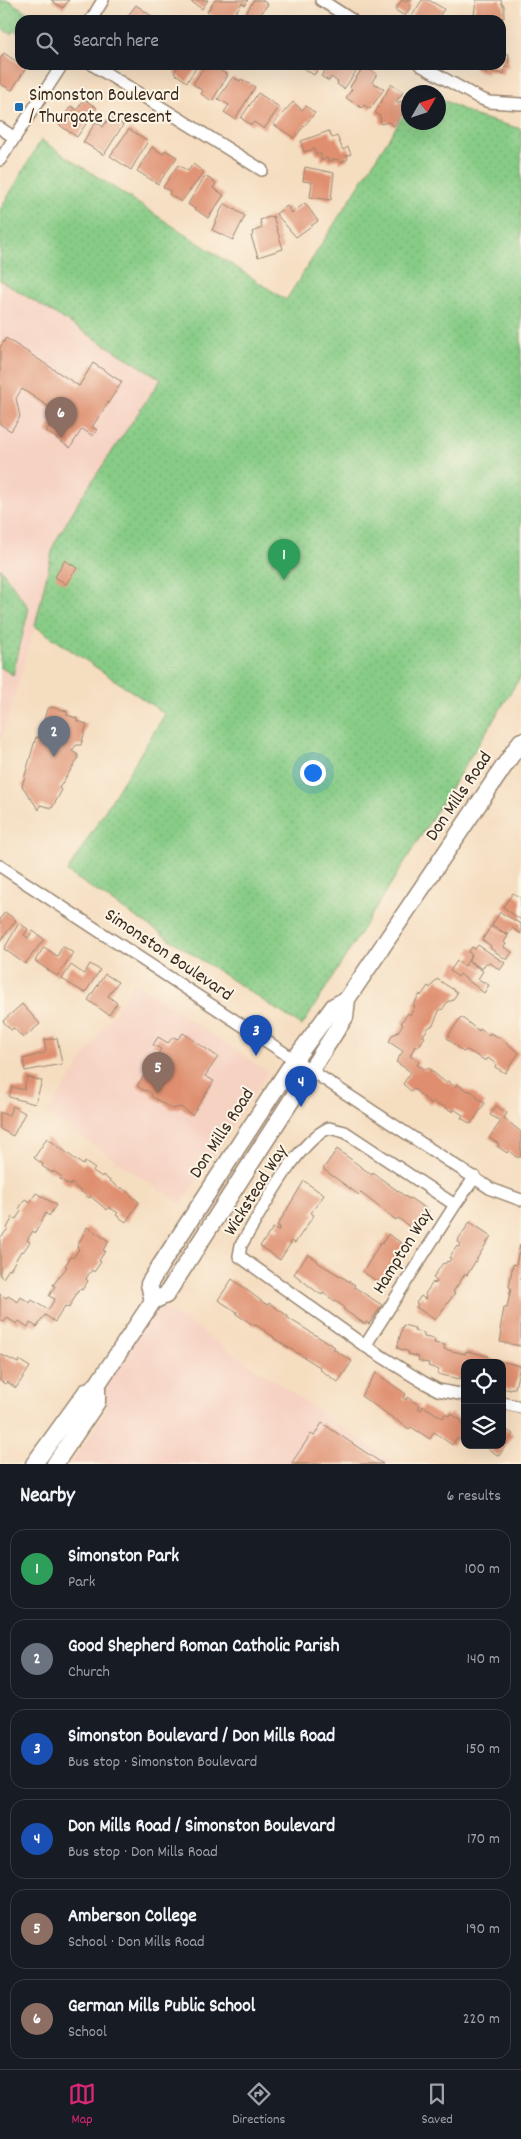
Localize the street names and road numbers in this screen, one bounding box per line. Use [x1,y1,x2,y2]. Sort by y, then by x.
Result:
street label: Don Mills Road [420,747,500,847]
street label: Simonston Boulevard [98,903,238,1009]
street label: Don Mills Road [184,1083,262,1185]
street label: Wickstead Way [218,1140,296,1242]
street label: Hampton Way [367,1204,441,1300]

